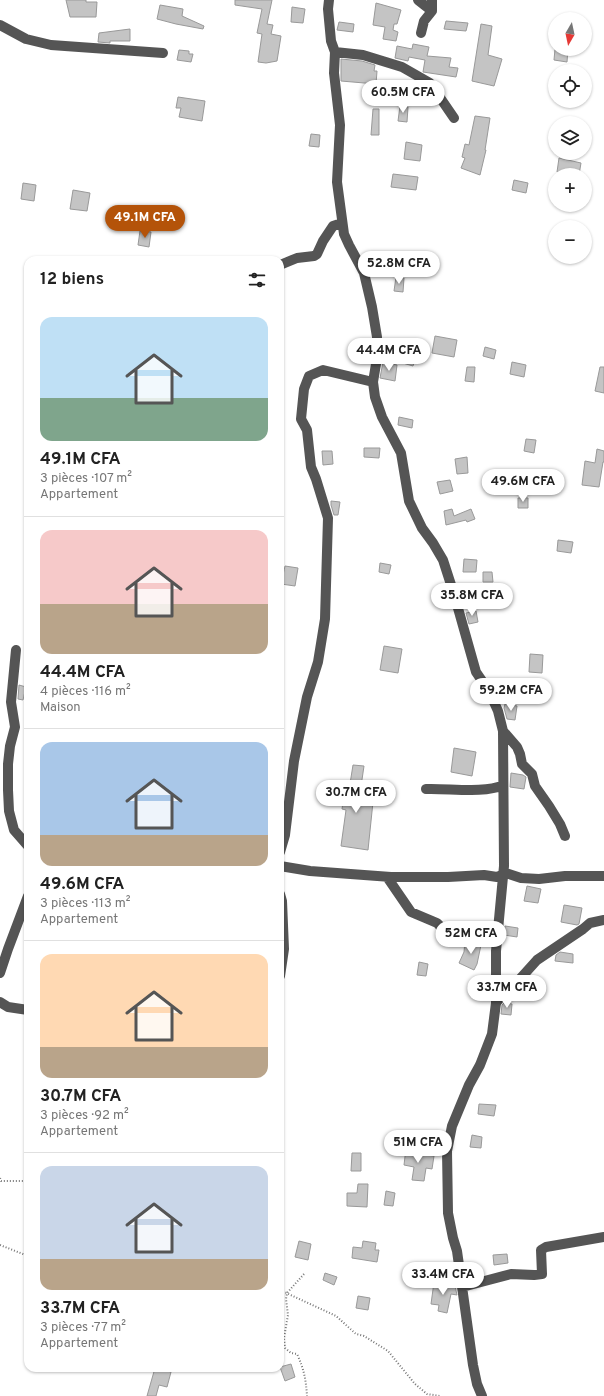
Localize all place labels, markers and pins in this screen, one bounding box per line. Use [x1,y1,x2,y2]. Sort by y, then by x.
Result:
pin: 60.5M CFA [357,80,449,114]
pin: 49.1M CFA [99,205,191,239]
pin: 52.8M CFA [353,251,445,285]
pin: 44.4M CFA [343,338,435,372]
pin: 49.6M CFA [477,469,569,503]
pin: 35.8M CFA [426,583,518,617]
pin: 59.2M CFA [465,678,557,712]
pin: 30.7M CFA [310,780,402,814]
pin: 52M CFA [434,921,508,955]
pin: 33.7M CFA [461,975,553,1009]
pin: 51M CFA [381,1130,455,1164]
pin: 33.4M CFA [397,1262,489,1296]

